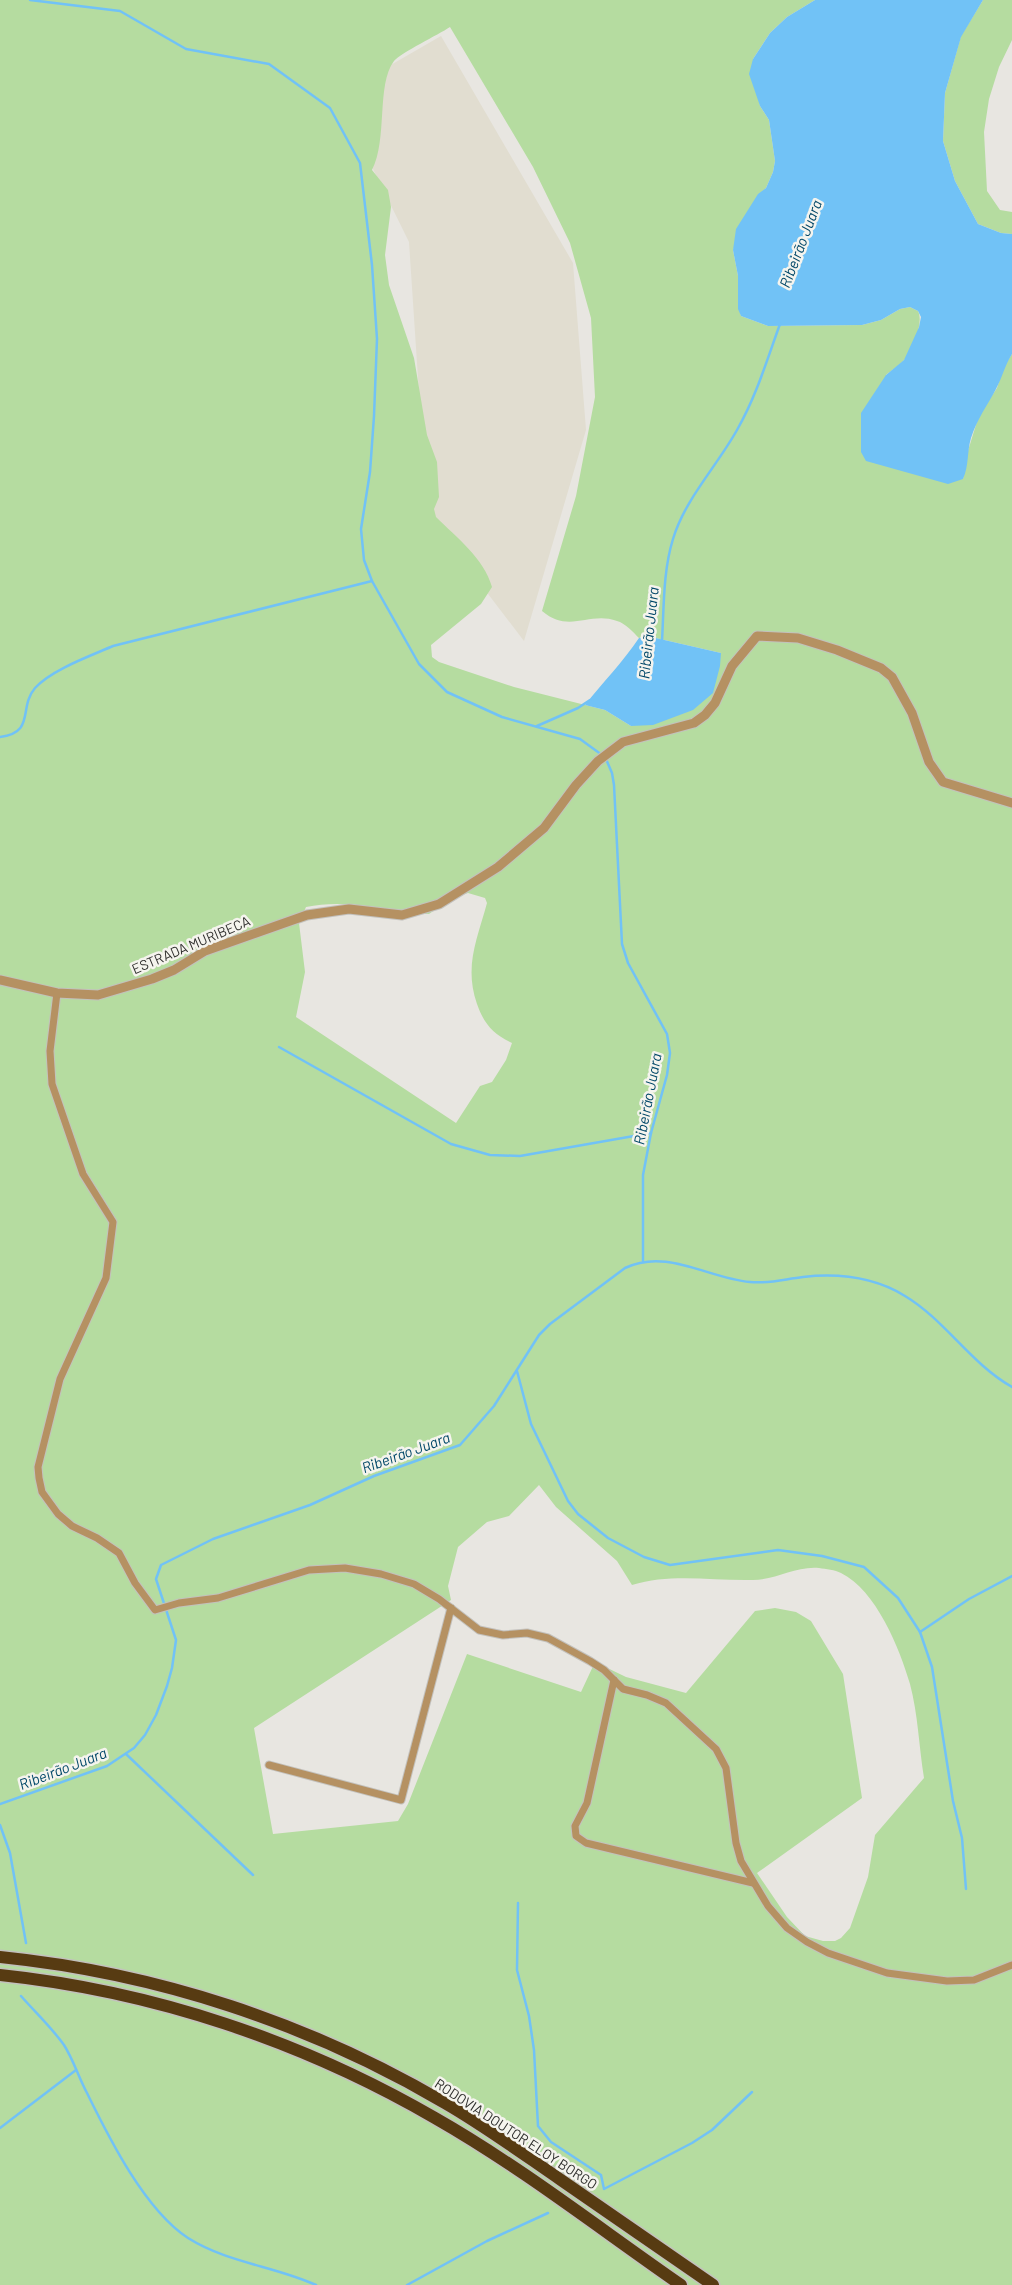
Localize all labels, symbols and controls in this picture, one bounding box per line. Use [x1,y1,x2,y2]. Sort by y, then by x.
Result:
water label: Ribeirão Juara [775,197,825,290]
water label: Ribeirão Juara [634,586,662,680]
street label: ESTRADA MURIBECA [129,912,253,977]
water label: Ribeirão Juara [629,1052,665,1146]
water label: Ribeirão Juara [359,1428,452,1476]
water label: Ribeirão Juara [16,1743,109,1793]
street label: RODOVIA DOUTOR ELOY BORGO [432,2075,601,2193]

